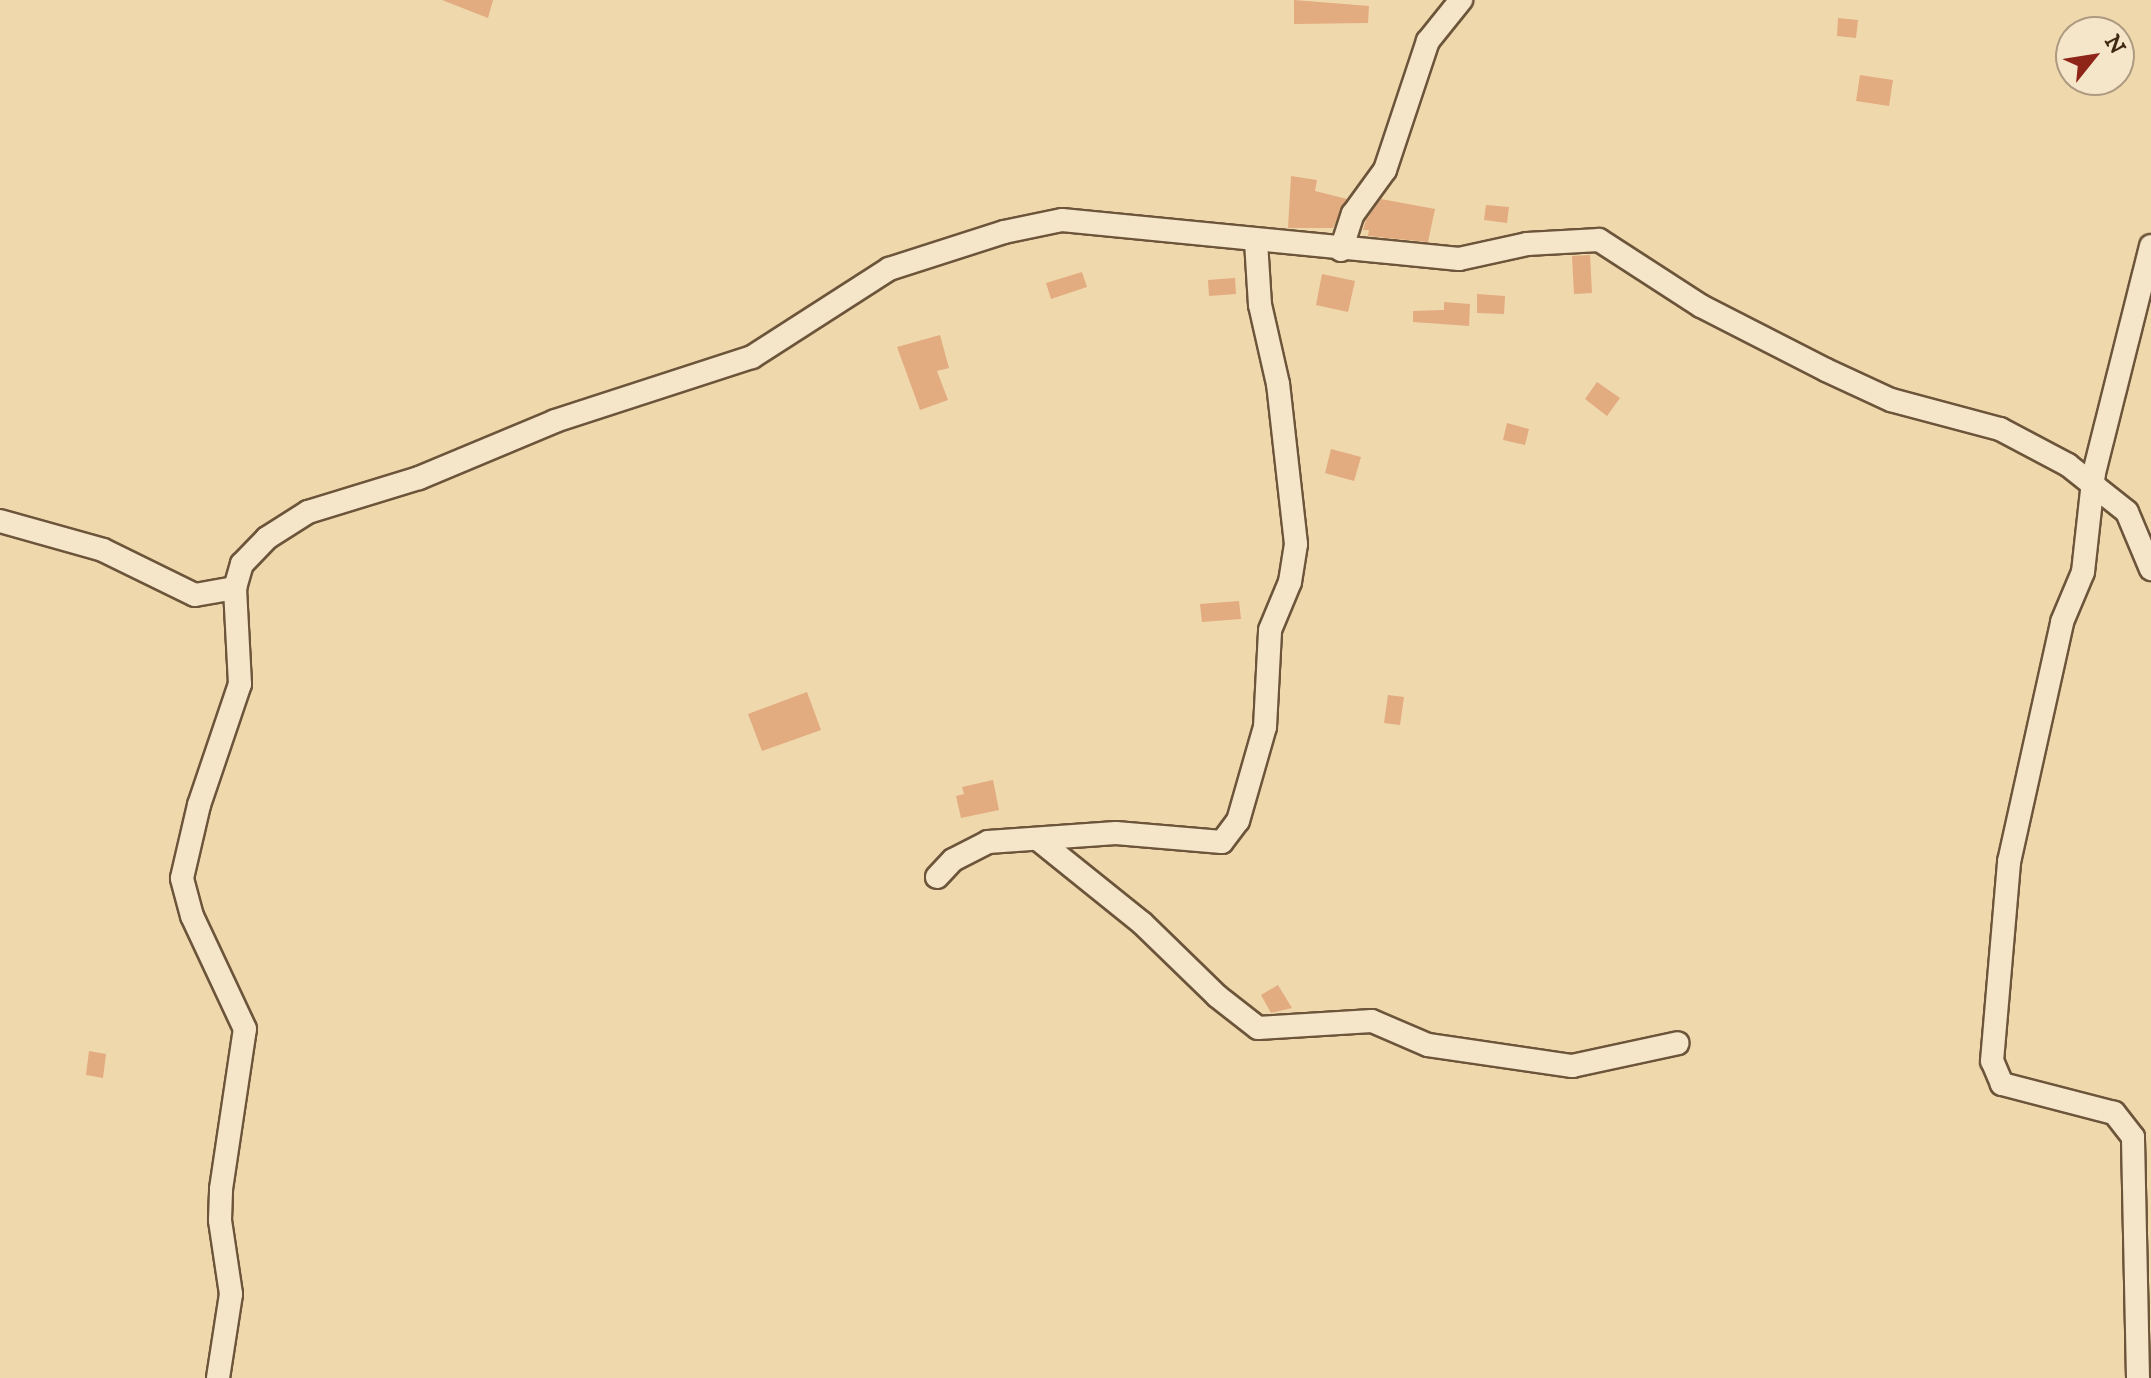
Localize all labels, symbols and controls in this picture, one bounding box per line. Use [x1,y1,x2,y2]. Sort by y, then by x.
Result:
north arrow [2055,16,2135,96]
text: N [2098,30,2131,59]

